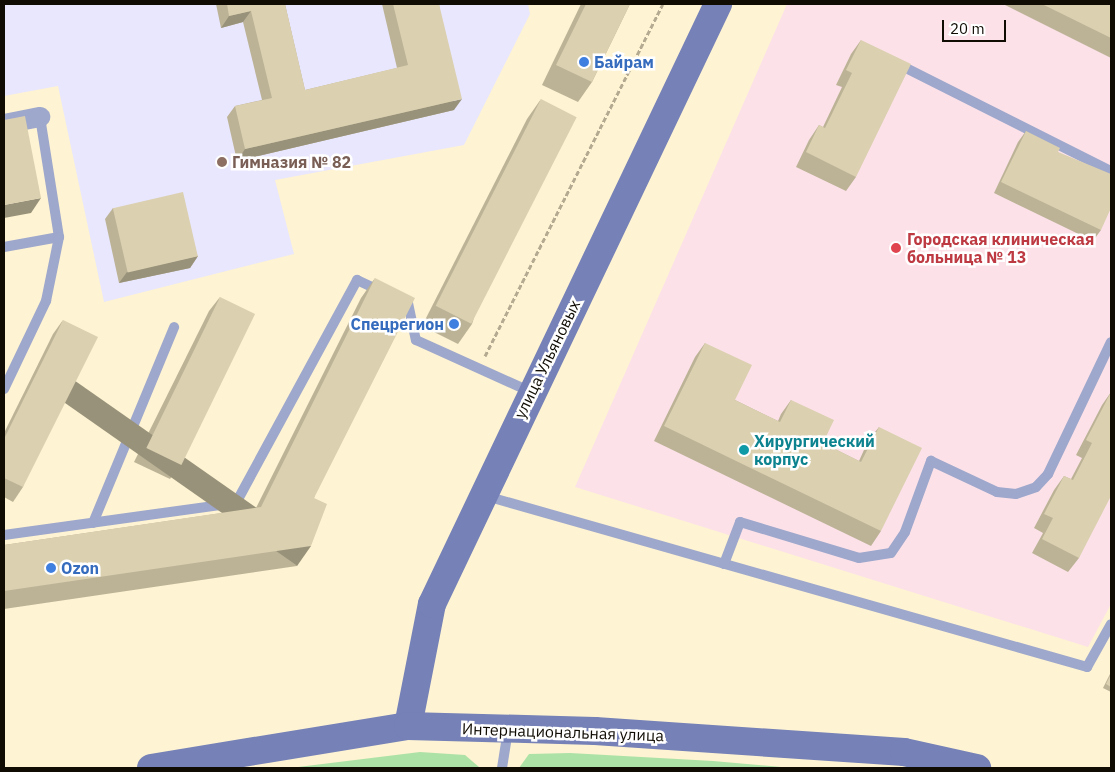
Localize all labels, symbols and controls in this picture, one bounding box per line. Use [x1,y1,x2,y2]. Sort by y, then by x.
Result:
scale bar [945,10,1009,42]
text: 20 m [950,19,985,38]
place label: Байрам [594,52,654,72]
marker: Байрам [578,56,590,68]
place label: Гимназия № 82 [232,152,351,172]
marker: Гимназия № 82 [216,156,228,168]
place label: Городская клиническая больница № 13 [907,229,1094,267]
marker: Городская клиническая больница № 13 [889,241,903,255]
street label: улица Ульяновых [510,297,584,421]
place label: Спецрегион [350,314,444,334]
marker: Спецрегион [448,318,460,330]
place label: Хирургический корпус [754,431,875,469]
marker: Хирургический корпус [738,444,750,456]
place label: Ozon [61,558,99,578]
marker: Ozon [45,562,57,574]
street label: Интернациональная улица [462,719,664,745]

